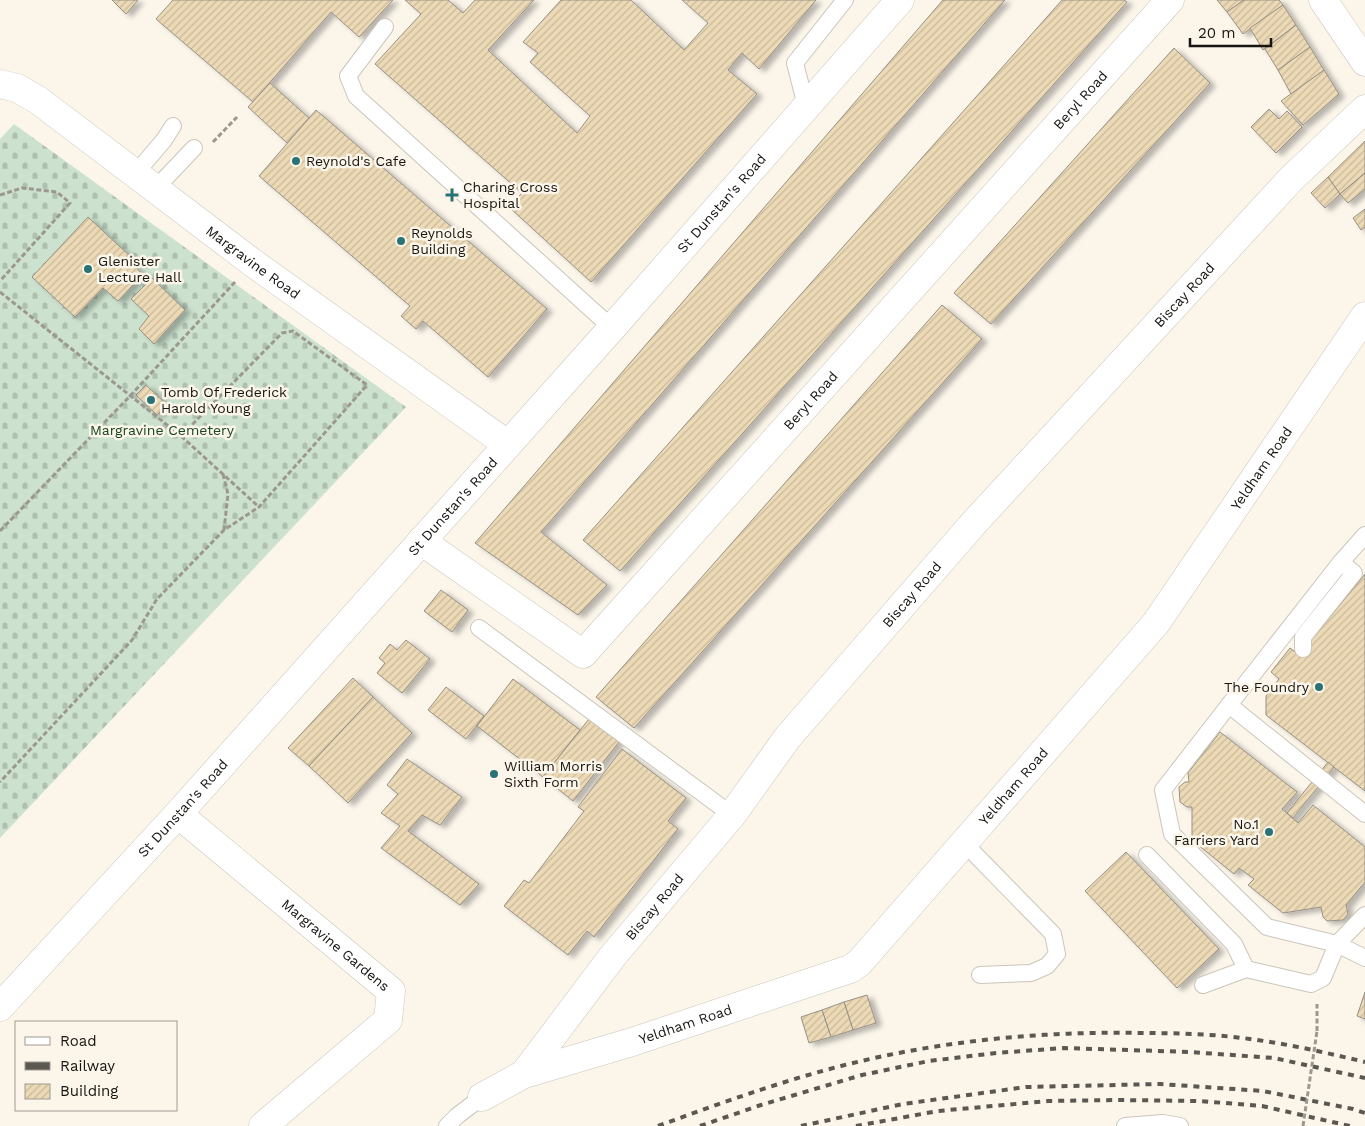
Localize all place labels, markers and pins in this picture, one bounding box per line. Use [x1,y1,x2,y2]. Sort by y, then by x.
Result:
place label: Reynold's Cafe [306,153,406,169]
marker: Reynold's Cafe [290,155,302,167]
place label: Charing Cross Hospital [463,179,558,211]
marker: Charing Cross Hospital [445,188,459,202]
place label: Reynolds Building [411,225,473,257]
marker: Reynolds Building [395,235,407,247]
place label: Glenister Lecture Hall [98,253,182,285]
marker: Glenister Lecture Hall [82,263,94,275]
place label: Tomb Of Frederick Harold Young [161,384,287,416]
marker: Tomb Of Frederick Harold Young [145,394,157,406]
place label: The Foundry [1224,679,1310,695]
marker: The Foundry [1313,681,1325,693]
place label: William Morris Sixth Form [504,758,602,790]
marker: William Morris Sixth Form [488,768,500,780]
place label: No.1 Farriers Yard [1174,816,1259,848]
marker: No.1 Farriers Yard [1263,826,1275,838]

